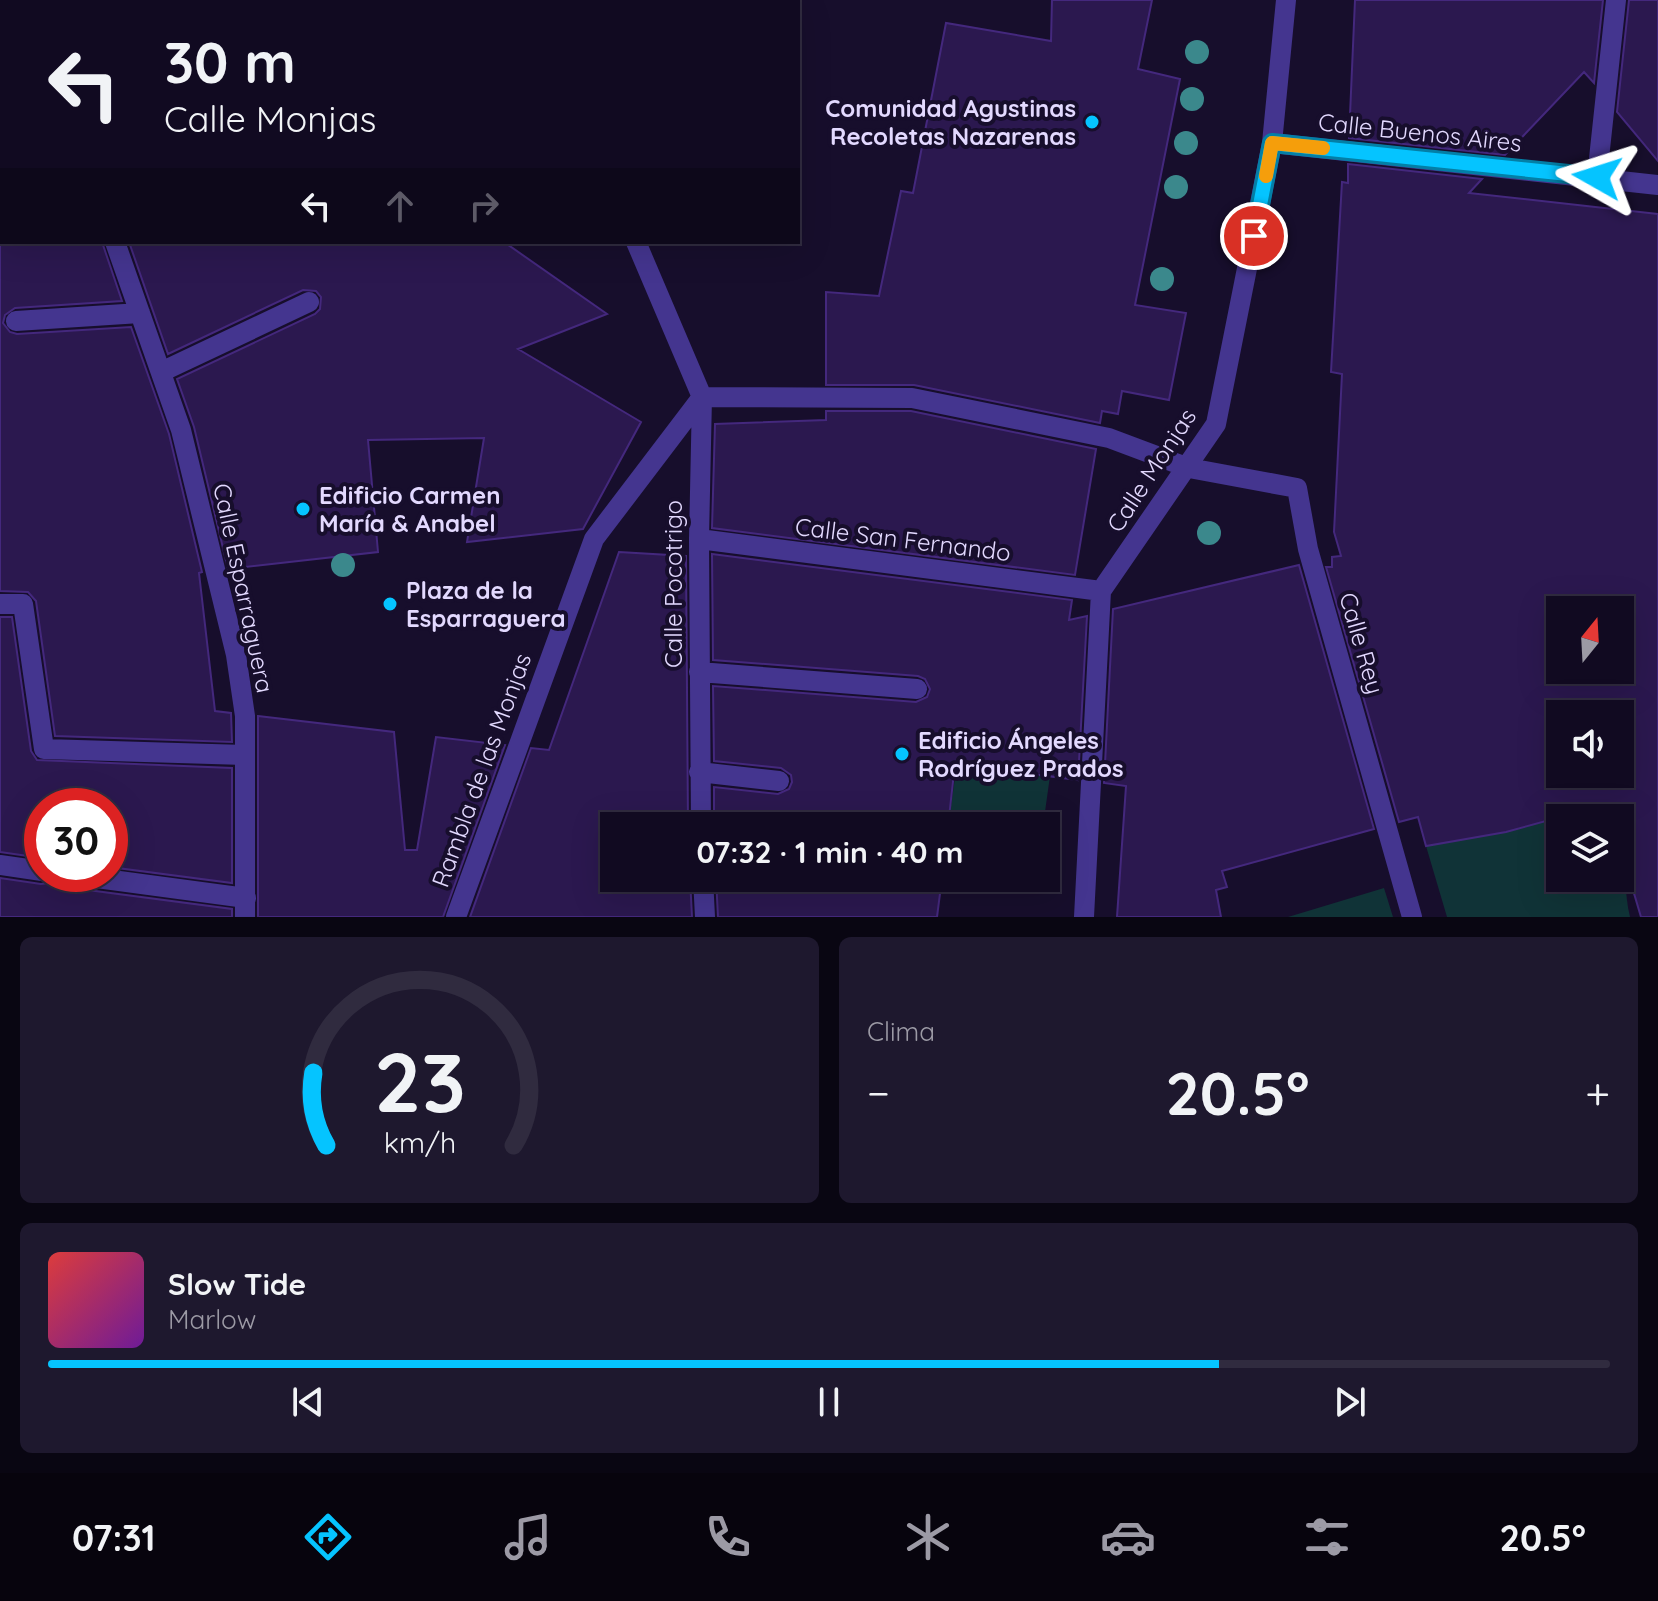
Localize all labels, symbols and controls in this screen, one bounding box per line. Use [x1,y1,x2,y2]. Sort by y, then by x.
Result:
text: 30 m [164,27,296,97]
icon: left [32,32,136,136]
place label: Comunidad Agustinas Recoletas Nazarenas [825,93,1076,151]
text: Calle Monjas [164,96,376,141]
street label: Calle Buenos Aires [1317,106,1523,158]
marker: Comunidad Agustinas Recoletas Nazarenas [1083,113,1101,131]
position arrow [1555,135,1639,219]
icon: left [294,184,338,228]
icon: ahead [378,184,422,228]
icon: right [462,184,506,228]
pin [1220,202,1288,270]
icon: arrive [1232,214,1276,258]
street label: Calle Monjas [1100,402,1202,538]
place label: Edificio Carmen María & Anabel [319,480,500,538]
street label: Calle Esparraguera [207,481,281,695]
marker: Edificio Carmen María & Anabel [294,500,312,518]
street label: Calle Pocotrigo [658,500,688,668]
street label: Calle San Fernando [794,511,1012,567]
place label: Plaza de la Esparraguera [406,575,566,633]
street label: Calle Rey [1333,589,1391,697]
marker: Plaza de la Esparraguera [381,595,399,613]
north arrow [1546,596,1634,684]
map controls [1546,596,1634,892]
street label: Rambla de las Monjas [425,649,537,891]
button: sound [1546,700,1634,788]
place label: Edificio Ángeles Rodríguez Prados [918,725,1124,783]
marker: Edificio Ángeles Rodríguez Prados [893,745,911,763]
speed limit sign: 30 [24,788,128,892]
button: layers [1546,804,1634,892]
text: 07:32 · 1 min · 40 m [697,833,963,871]
text: Clima [867,1015,935,1048]
text: 23 [373,1029,466,1133]
text: 20.5° [1166,1055,1310,1130]
text: − [867,1065,890,1120]
text: + [1585,1065,1610,1120]
text: km/h [383,1124,456,1160]
text: Slow Tide [168,1265,306,1303]
text: Marlow [168,1303,256,1336]
icon: previous [286,1380,330,1424]
icon: pause [807,1380,851,1424]
icon: next [1328,1380,1372,1424]
icon: directions [300,1509,356,1565]
icon: music [500,1509,556,1565]
icon: phone [700,1509,756,1565]
icon: climate [900,1509,956,1565]
icon: car [1100,1509,1156,1565]
icon: filters [1299,1509,1355,1565]
text: 07:31 [72,1515,156,1560]
text: 20.5° [1499,1515,1586,1560]

